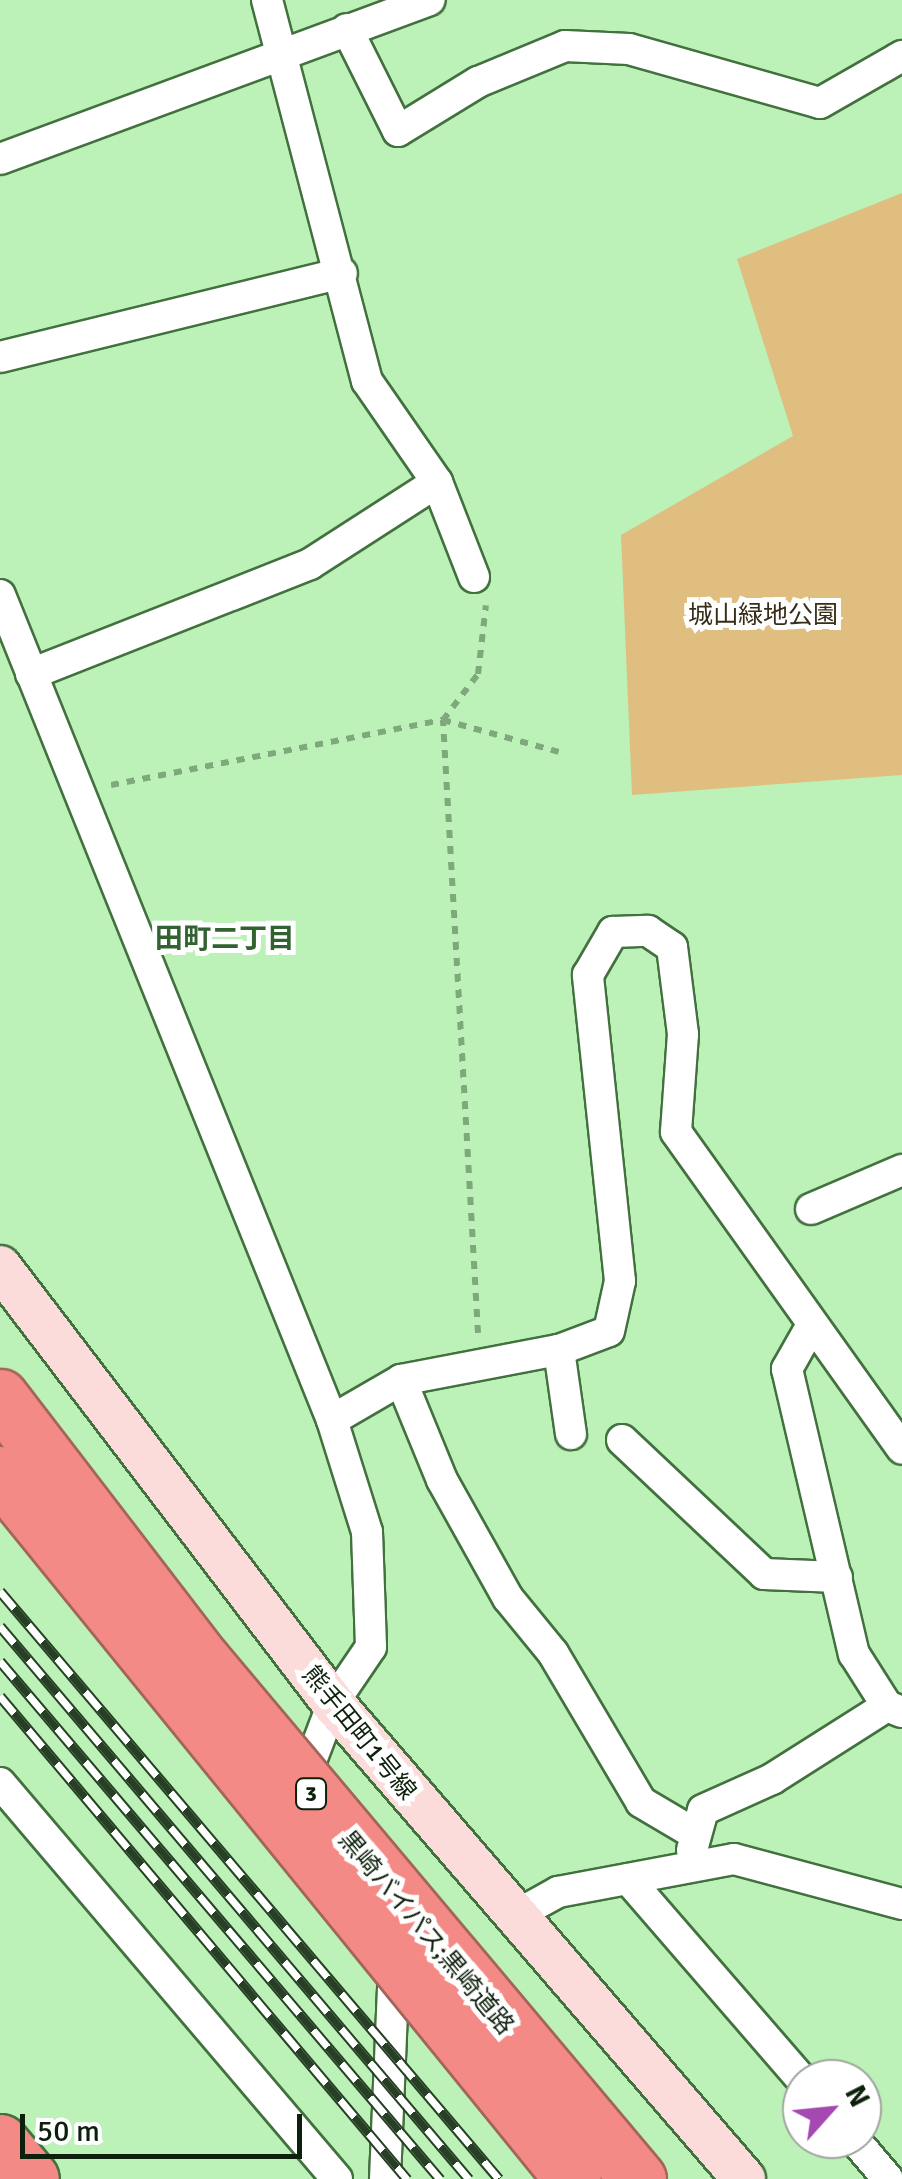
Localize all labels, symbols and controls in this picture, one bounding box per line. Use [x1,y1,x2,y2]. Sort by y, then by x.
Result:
park label: 城山緑地公園 [688,600,838,630]
district label: 田町二丁目 [155,922,295,956]
street label: 熊手田町1号線 [296,1660,422,1806]
road number: 3 [294,1777,328,1811]
street label: 黒崎バイパス;黒崎道路 [332,1825,520,2041]
north arrow [782,2059,882,2159]
text: N [837,2080,877,2113]
scale bar [25,2094,308,2156]
text: 50 m [37,2113,100,2150]

